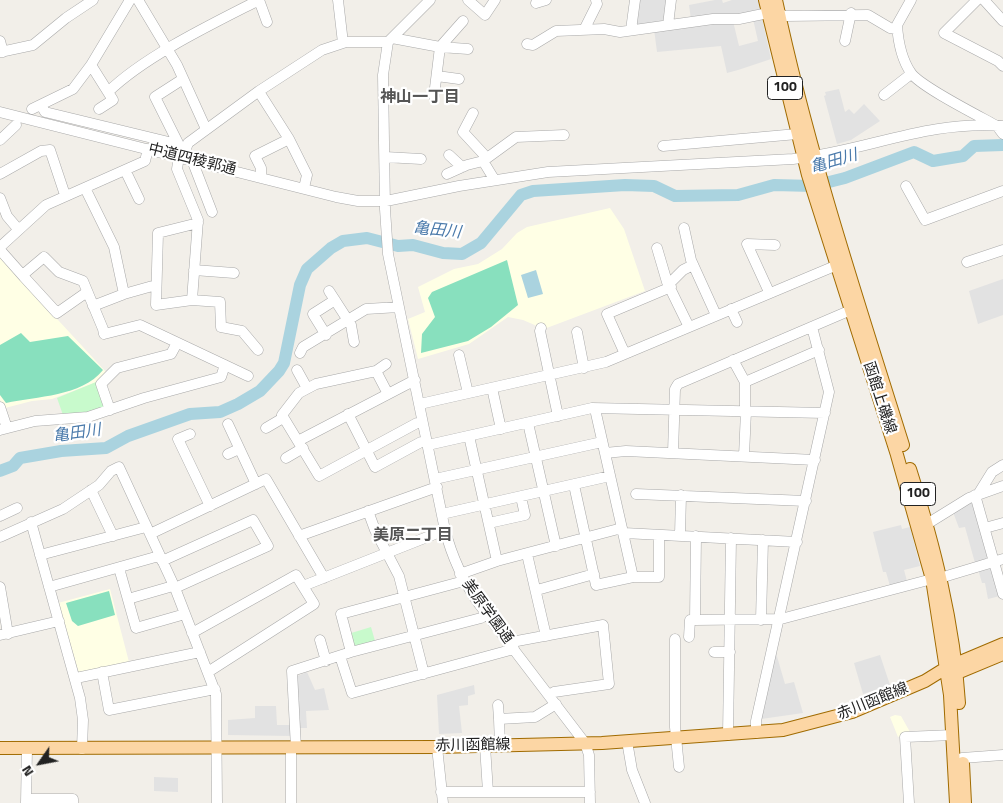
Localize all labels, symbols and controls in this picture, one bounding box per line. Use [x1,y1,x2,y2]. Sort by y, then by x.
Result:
road number: 100 [768,76,802,100]
district label: 神山一丁目 [380,88,460,108]
street label: 中道四稜郭通 [146,140,238,180]
water label: 亀田川 [808,146,860,178]
water label: 亀田川 [412,219,462,243]
street label: 函館上磯線 [859,360,899,436]
water label: 亀田川 [52,421,102,447]
road number: 100 [900,482,936,506]
district label: 美原二丁目 [373,526,453,546]
street label: 美原学園通 [458,576,516,648]
street label: 赤川函館線 [835,680,911,724]
street label: 赤川函館線 [435,736,511,756]
north arrow [15,738,65,788]
text: N [16,762,38,781]

